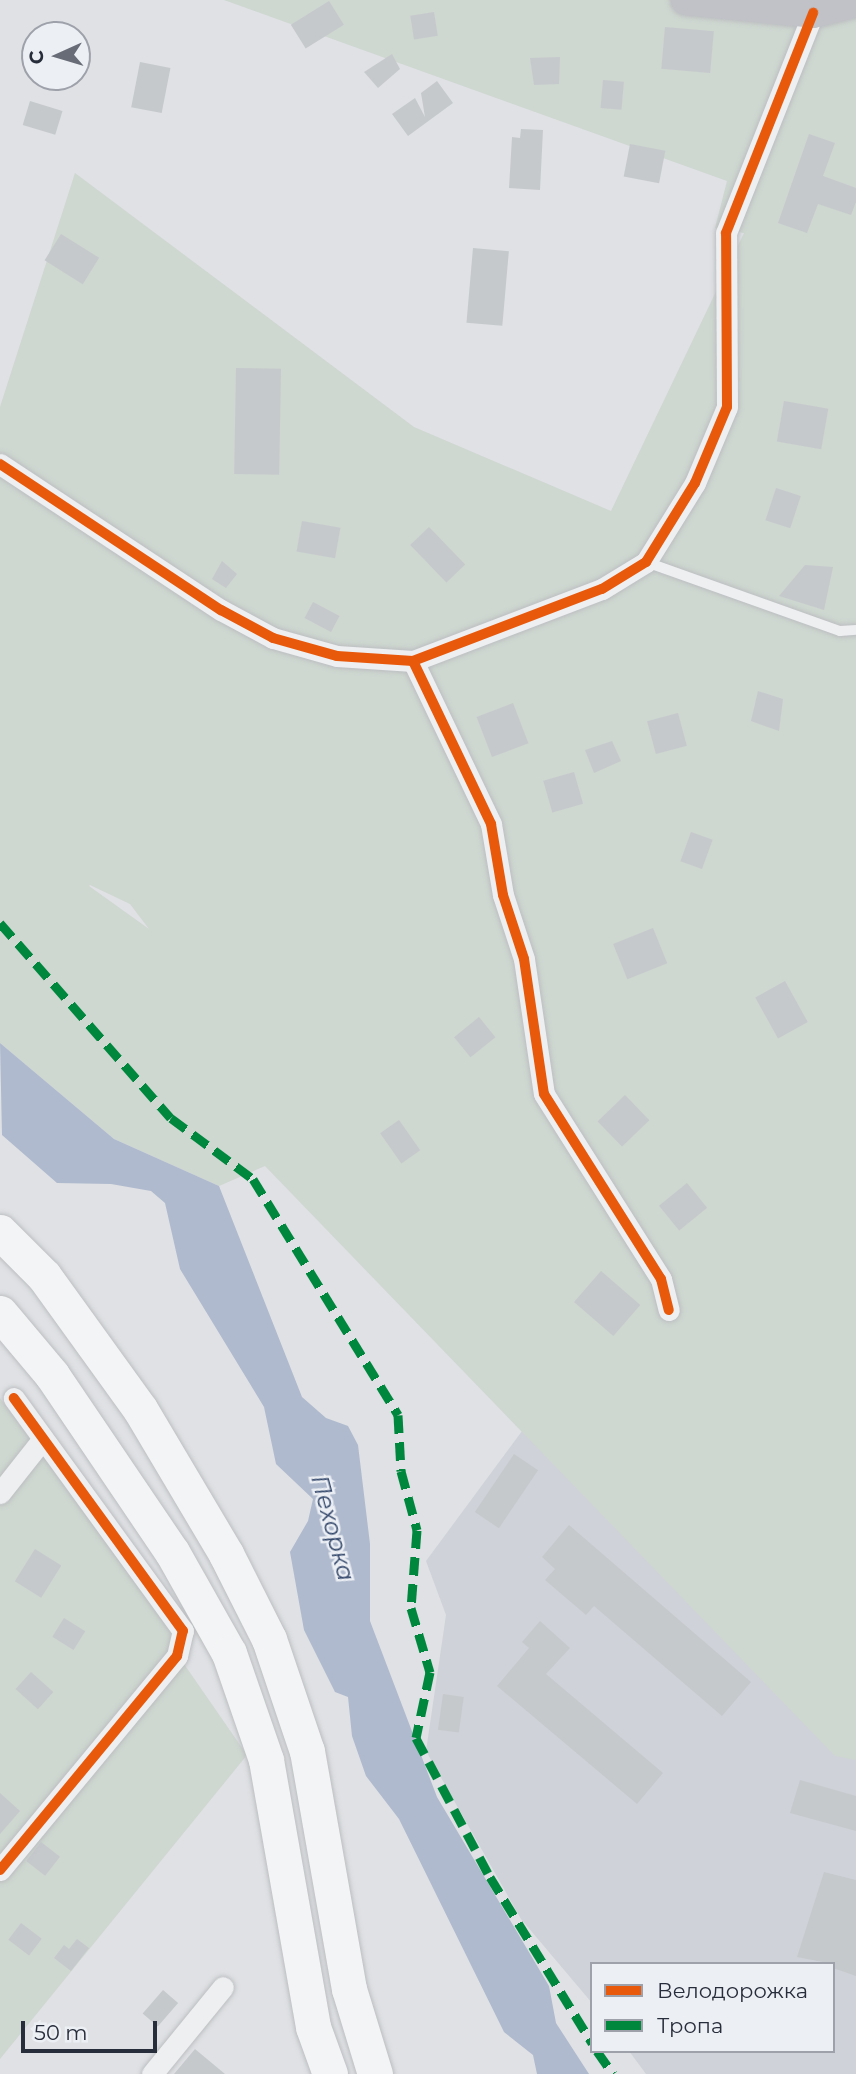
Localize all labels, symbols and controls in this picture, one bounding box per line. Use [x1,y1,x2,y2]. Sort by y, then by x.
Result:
north arrow [21,21,91,91]
text: С [25,50,49,65]
water label: Пехорка [305,1472,361,1584]
legend [590,1962,835,2053]
text: Велодорожка [657,1978,808,2003]
scale bar [24,2008,161,2052]
text: Тропа [657,2013,723,2038]
text: 50 m [34,2020,88,2045]

